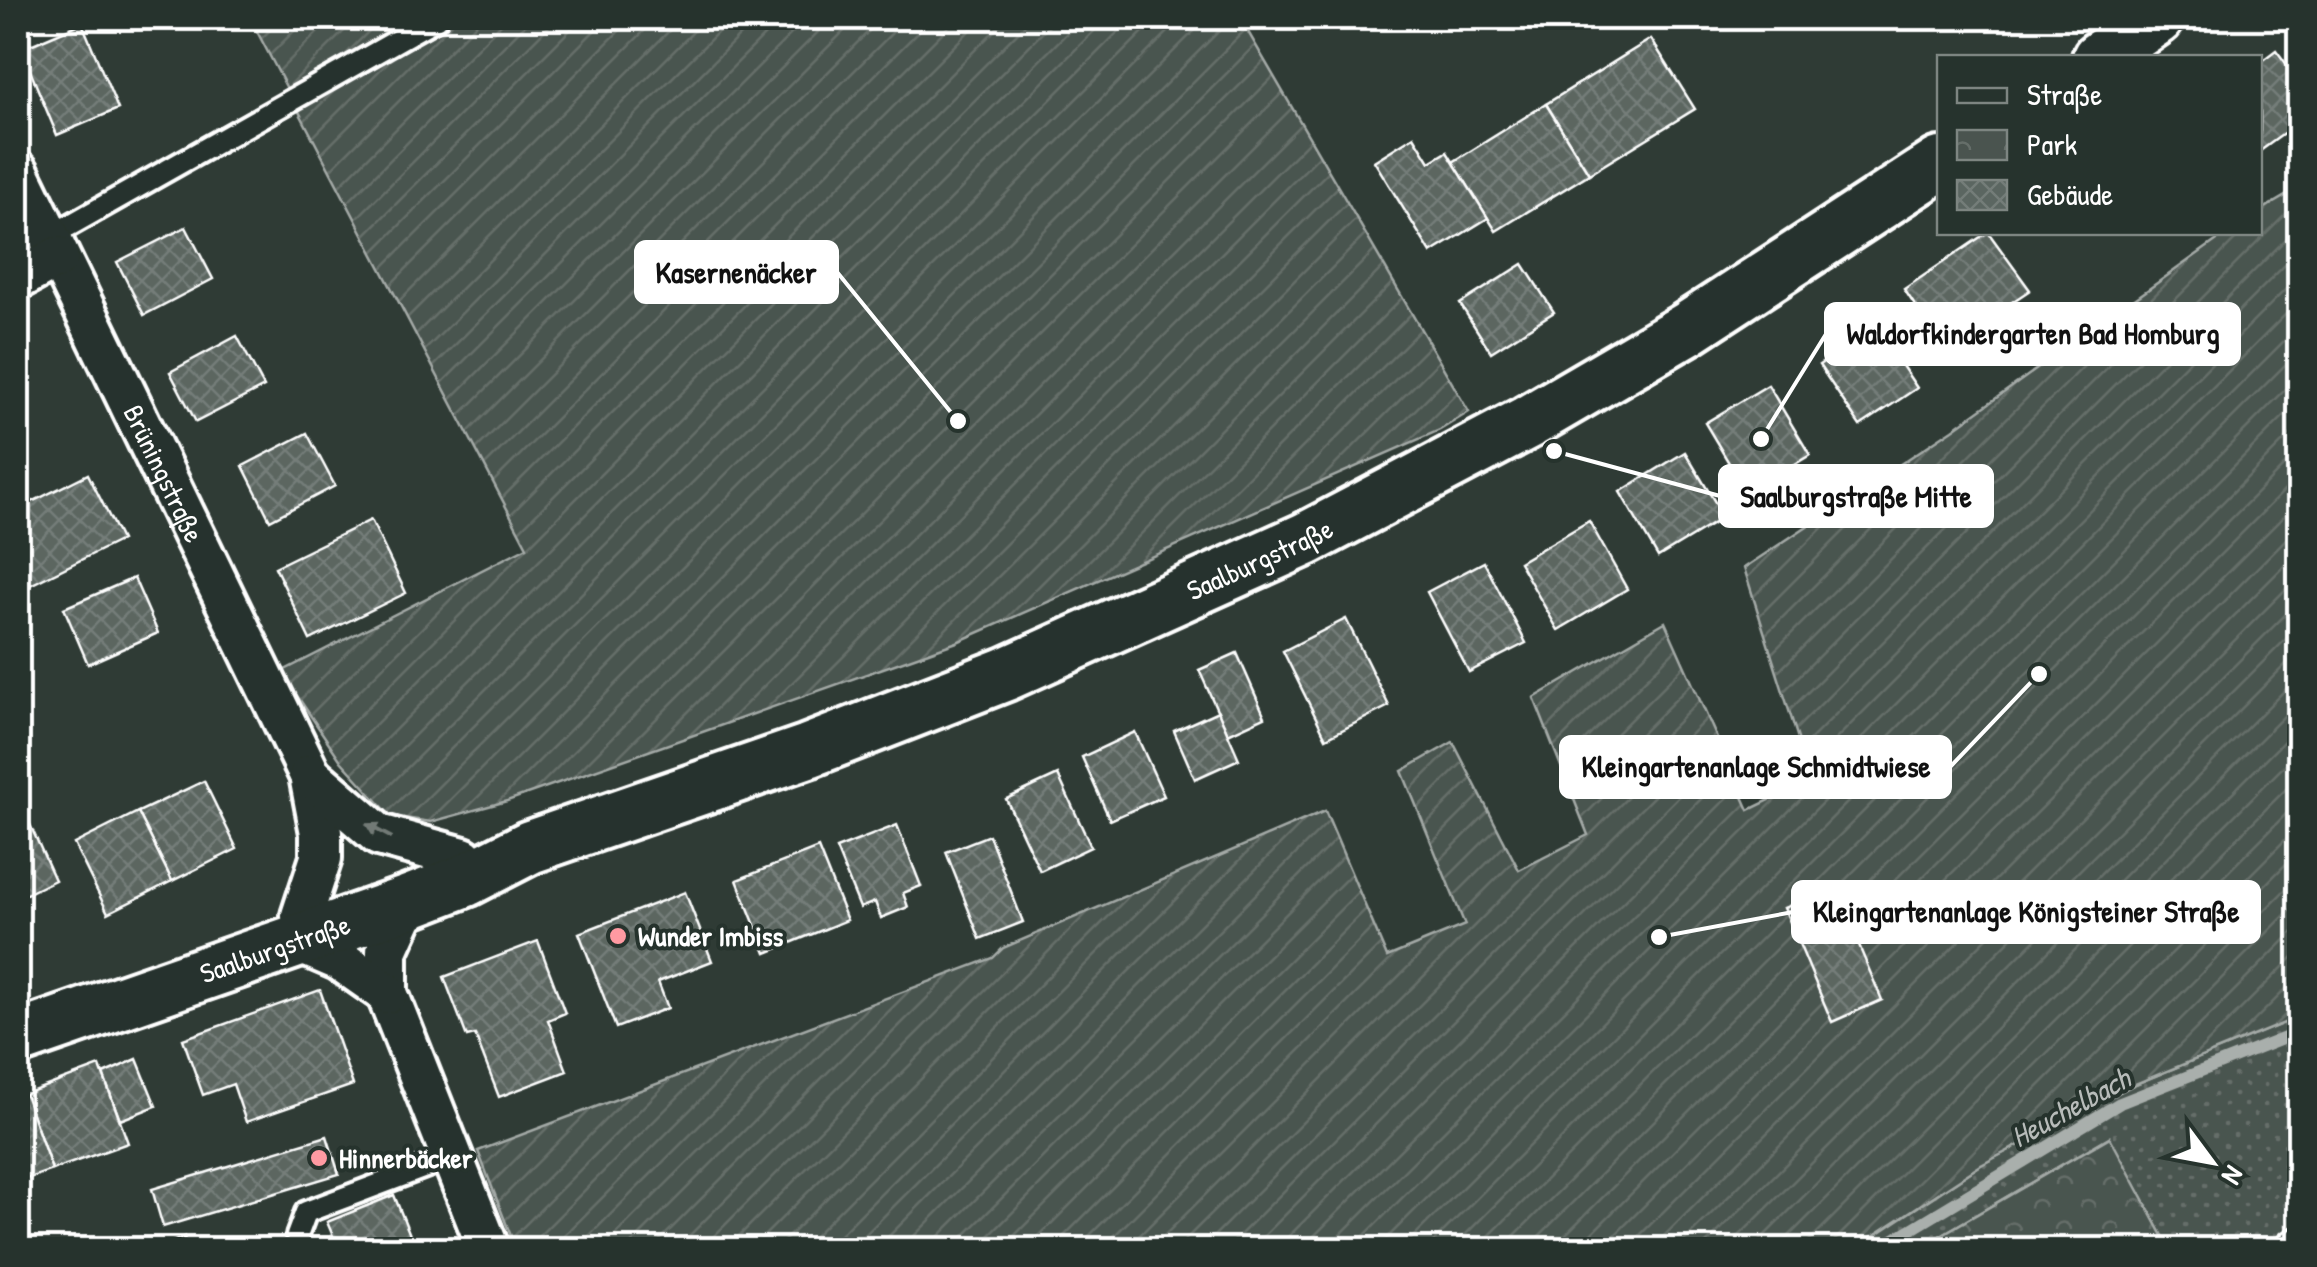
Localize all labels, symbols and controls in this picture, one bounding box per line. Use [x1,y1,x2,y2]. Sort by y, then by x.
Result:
legend [1937,55,2262,235]
text: Straße [2027,74,2102,114]
text: Park [2027,124,2077,164]
text: Gebäude [2027,174,2113,214]
callout: Kasernenäcker [636,242,837,302]
text: Kasernenäcker [656,252,817,292]
callout: Waldorfkindergarten Bad Homburg [1826,304,2239,364]
text: Waldorfkindergarten Bad Homburg [1847,313,2220,354]
street label: Brüningstraße [115,398,213,549]
callout: Saalburgstraße Mitte [1720,466,1992,526]
text: Saalburgstraße Mitte [1740,476,1972,517]
street label: Saalburgstraße [1181,509,1339,609]
callout: Kleingartenanlage Schmidtwiese [1561,737,1950,797]
text: Kleingartenanlage Schmidtwiese [1582,746,1930,787]
one-way arrow [365,823,393,840]
callout: Kleingartenanlage Königsteiner Straße [1793,882,2259,942]
text: Kleingartenanlage Königsteiner Straße [1813,891,2239,932]
street label: Saalburgstraße [195,905,355,992]
place label: Wunder Imbiss [638,917,784,955]
marker: Wunder Imbiss [607,925,629,947]
water label: Heuchelbach [2003,1057,2139,1156]
north arrow [2162,1112,2262,1212]
place label: Hinnerbäcker [339,1139,473,1177]
marker: Hinnerbäcker [308,1147,330,1169]
text: N [2213,1159,2253,1192]

